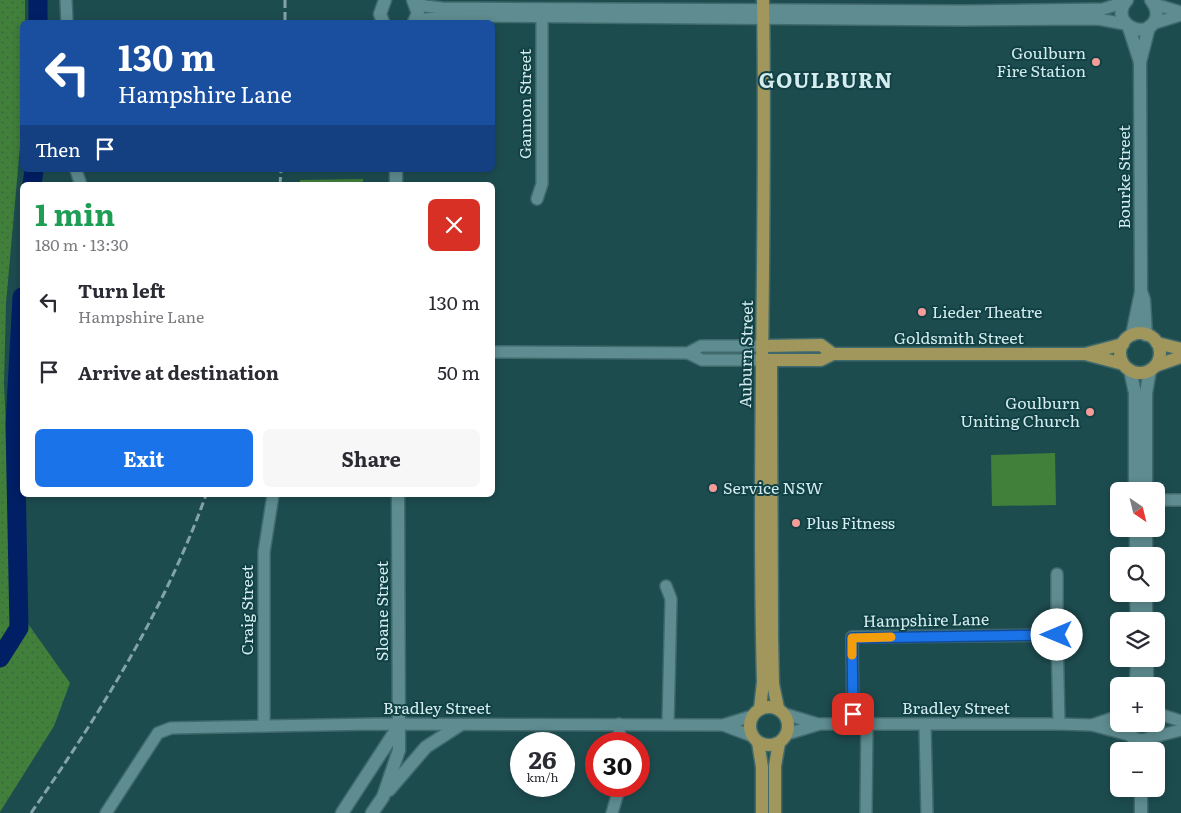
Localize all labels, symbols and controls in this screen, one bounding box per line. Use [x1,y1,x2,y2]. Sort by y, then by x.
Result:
text: 130 m [118,30,215,82]
icon: left [35,40,100,105]
place label: Goulburn Fire Station [997,40,1086,82]
street label: Gannon Street [512,48,536,159]
marker: Goulburn Fire Station [1090,56,1102,68]
district label: GOULBURN [759,63,893,94]
text: Hampshire Lane [118,77,292,110]
street label: Bourke Street [1111,124,1135,229]
text: Then [35,135,81,163]
icon: arrive [91,135,119,163]
text: 1 min [35,191,115,235]
button: close [428,199,480,251]
text: 180 m · 13:30 [35,232,128,256]
text: Turn left [78,276,165,304]
icon: left [35,288,63,316]
text: 130 m [429,288,480,316]
street label: Auburn Street [732,299,758,408]
place label: Lieder Theatre [932,299,1042,323]
text: Hampshire Lane [78,304,204,328]
marker: Lieder Theatre [916,306,928,318]
street label: Goldsmith Street [894,325,1024,349]
icon: arrive [35,358,63,386]
text: Arrive at destination [78,358,279,386]
text: 50 m [437,358,480,386]
place label: Goulburn Uniting Church [960,390,1080,432]
marker: Goulburn Uniting Church [1084,406,1096,418]
button: Exit [35,429,253,487]
button: Share [263,429,480,487]
place label: Service NSW [723,475,823,499]
marker: Service NSW [707,482,719,494]
north arrow [1110,482,1165,538]
map controls [1110,482,1165,797]
place label: Plus Fitness [806,510,895,534]
marker: Plus Fitness [790,517,802,529]
button: search [1110,547,1165,602]
street label: Sloane Street [369,560,393,661]
street label: Craig Street [234,564,258,655]
street label: Hampshire Lane [863,606,989,632]
position arrow [1030,608,1082,660]
button: layers [1110,612,1165,667]
button: + [1110,677,1165,732]
pin [832,693,874,735]
street label: Bradley Street [383,695,491,719]
street label: Bradley Street [902,695,1010,719]
icon: arrive [839,700,867,728]
speed limit sign: 30 [585,732,650,797]
text: 26 [528,740,557,777]
button: − [1110,742,1165,797]
text: km/h [527,768,558,786]

